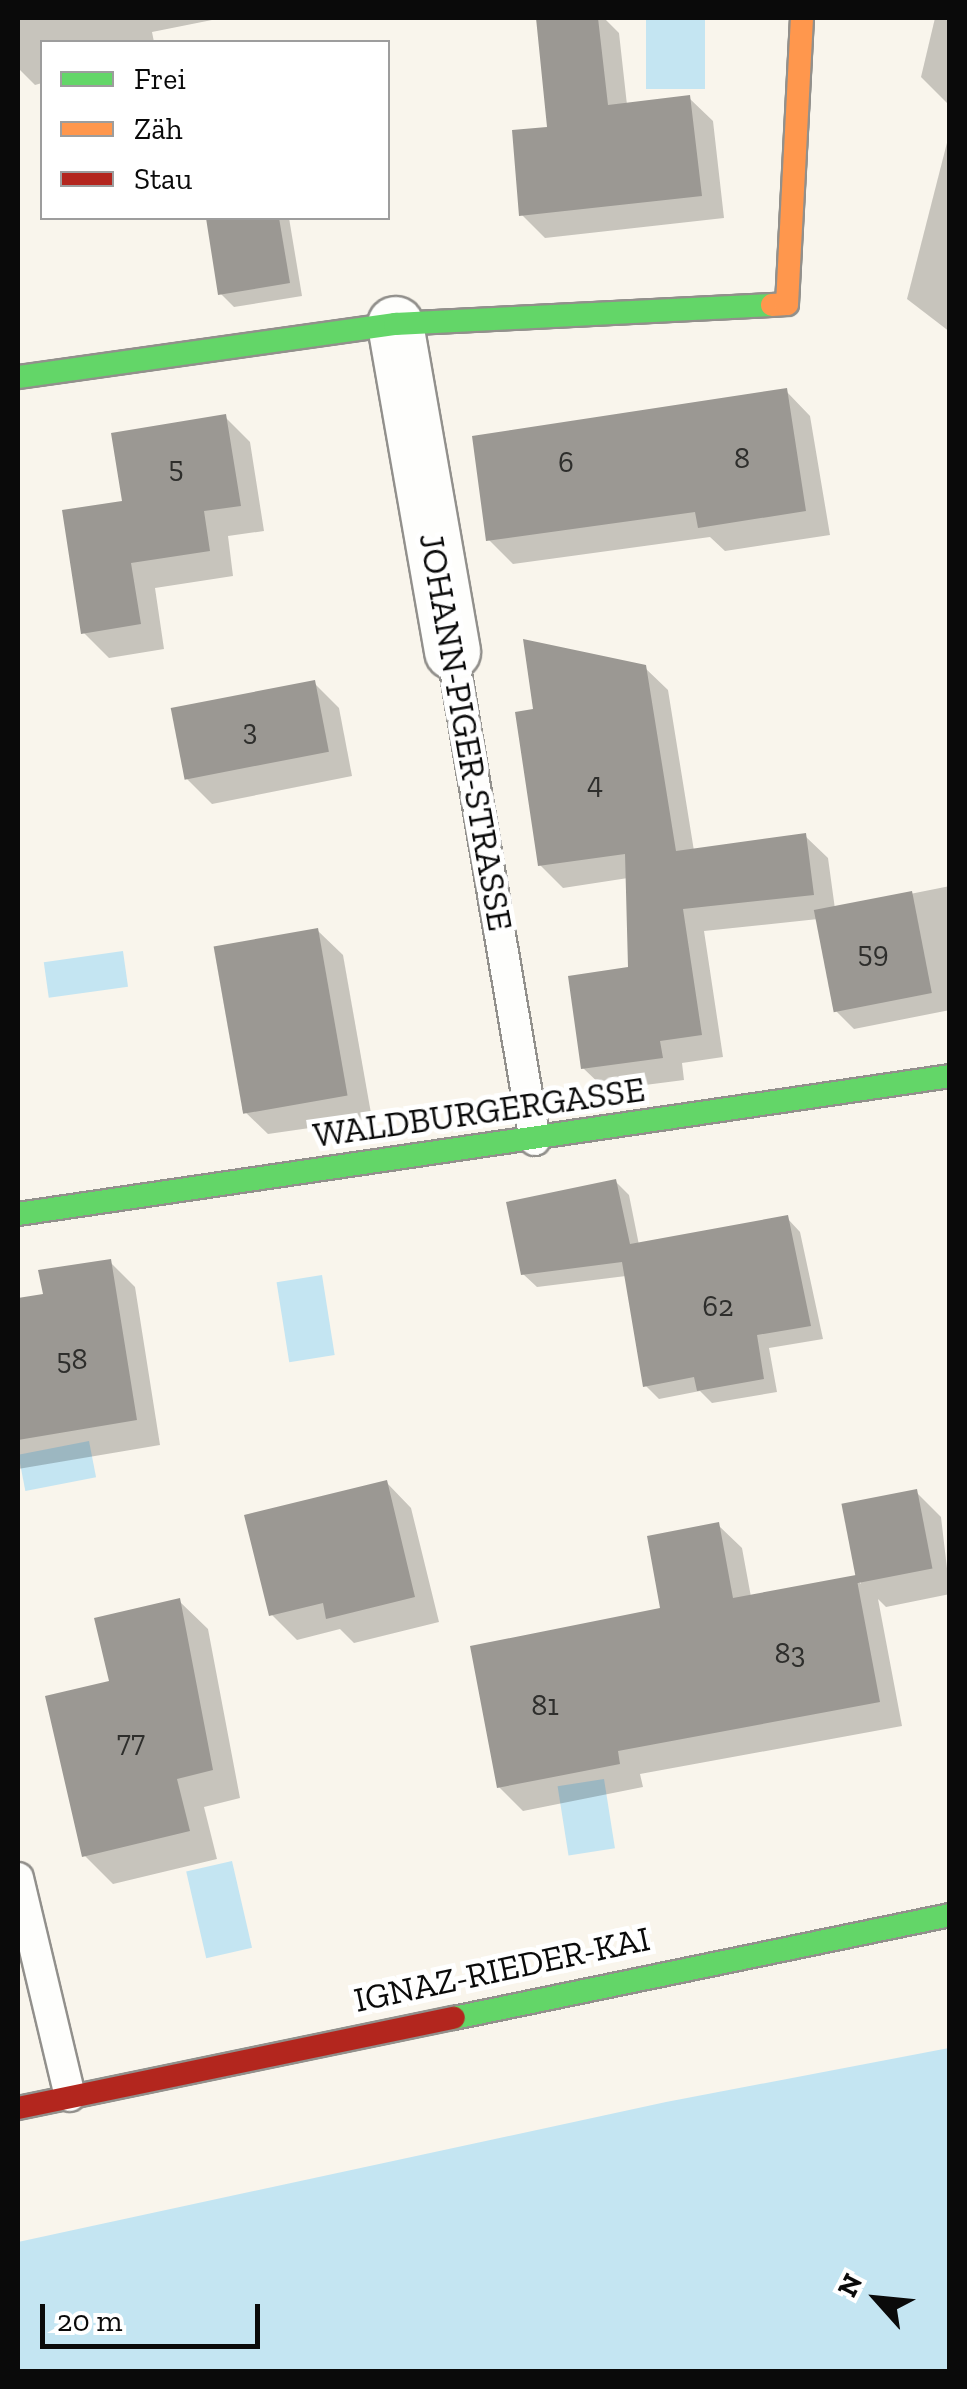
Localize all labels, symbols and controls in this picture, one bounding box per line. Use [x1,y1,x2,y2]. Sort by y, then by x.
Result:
legend [40,40,390,220]
text: Frei [134,61,186,97]
text: Zäh [134,111,183,147]
text: Stau [134,161,192,197]
house number: 8 [734,440,750,476]
house number: 6 [558,444,574,480]
house number: 5 [168,449,184,485]
street label: JOHANN-PIGER-STRASSE [410,530,522,934]
house number: 3 [243,712,257,748]
house number: 4 [587,765,603,801]
house number: 59 [857,934,889,970]
street label: WALDBURGERGASSE [310,1068,648,1156]
house number: 62 [702,1288,734,1324]
house number: 58 [56,1341,88,1377]
house number: 83 [775,1635,805,1671]
house number: 81 [531,1687,559,1723]
house number: 77 [117,1723,145,1759]
street label: IGNAZ-RIEDER-KAI [350,1917,654,2021]
north arrow [827,2249,927,2349]
text: N [830,2268,869,2302]
scale bar [45,2284,265,2346]
text: 20 m [57,2303,122,2339]

